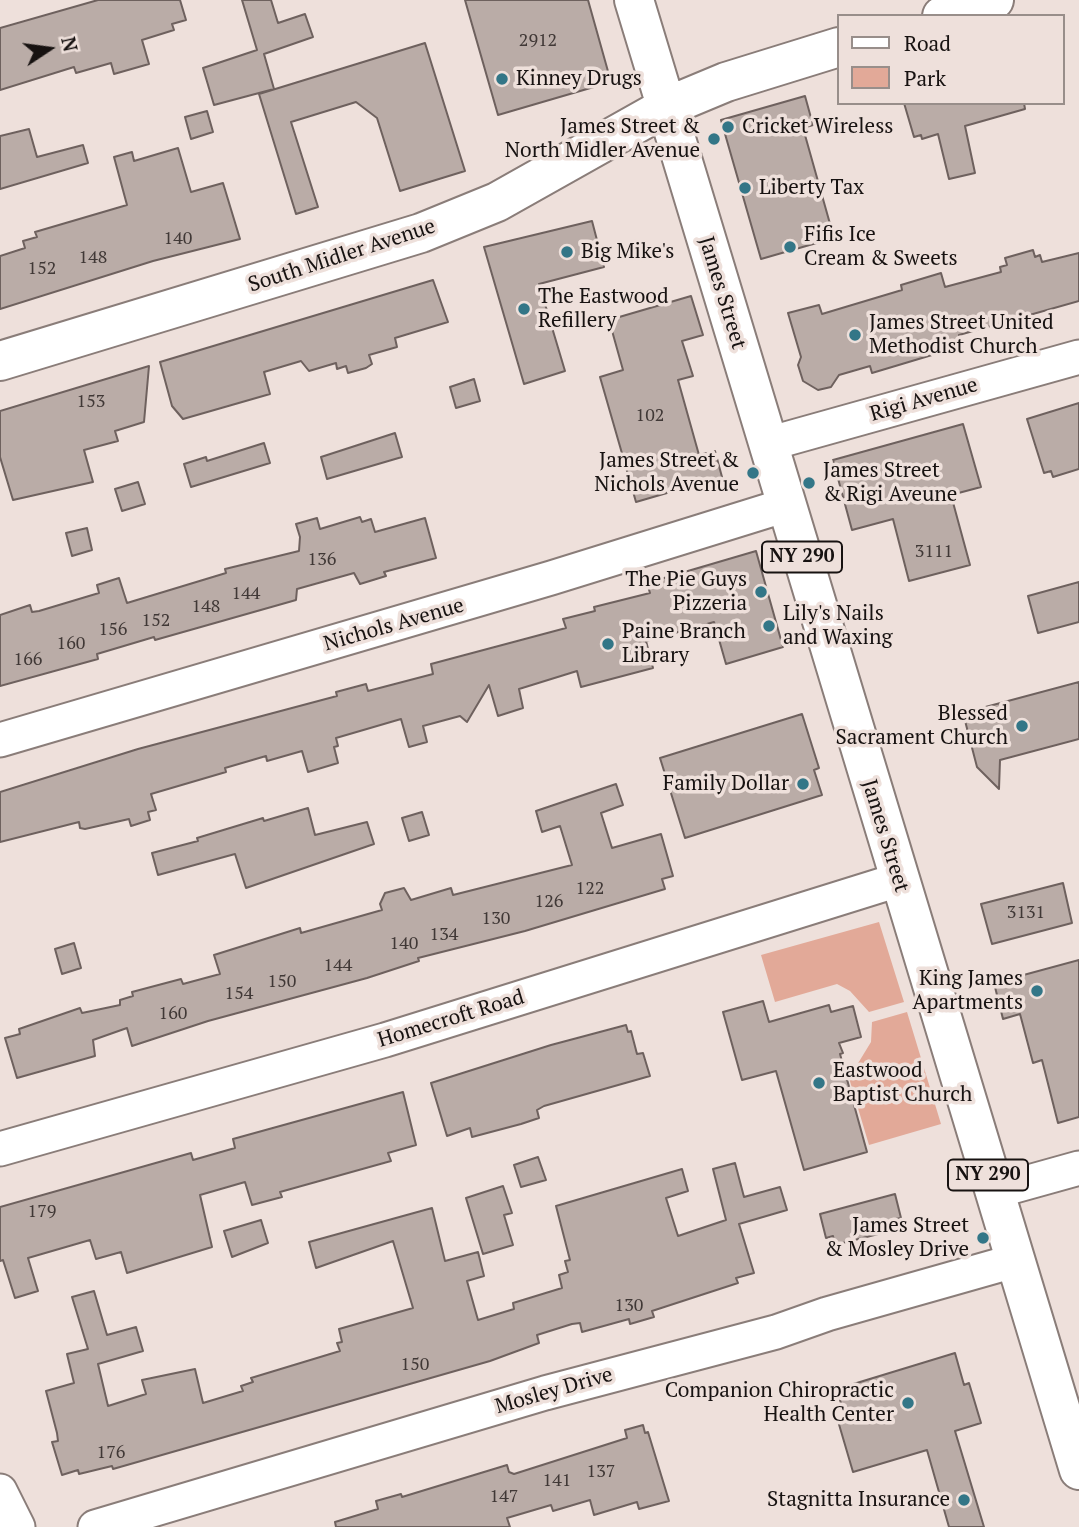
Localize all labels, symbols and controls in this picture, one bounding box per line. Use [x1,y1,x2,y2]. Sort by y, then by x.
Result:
north arrow [14,14,84,84]
legend [838,14,1065,105]
text: Road [904,29,951,57]
house number: 2912 [519,30,557,52]
text: N [56,34,84,54]
text: Park [904,64,946,92]
place label: Kinney Drugs [516,66,642,92]
marker: Kinney Drugs [494,71,510,87]
place label: James Street & North Midler Avenue [505,114,700,164]
place label: Cricket Wireless [742,114,893,140]
marker: Cricket Wireless [720,119,736,135]
marker: James Street & North Midler Avenue [706,131,722,147]
place label: Liberty Tax [759,175,864,201]
marker: Liberty Tax [737,180,753,196]
street label: South Midler Avenue [245,214,439,298]
place label: Fifis Ice Cream & Sweets [804,222,958,272]
house number: 140 [164,228,192,250]
street label: James Street [693,234,751,352]
place label: Big Mike's [581,239,674,265]
marker: Fifis Ice Cream & Sweets [782,239,798,255]
marker: Big Mike's [559,244,575,260]
house number: 148 [79,247,107,269]
house number: 152 [28,258,56,280]
place label: The Eastwood Refillery [538,284,669,334]
marker: The Eastwood Refillery [516,301,532,317]
place label: James Street United Methodist Church [869,310,1054,360]
marker: James Street United Methodist Church [847,327,863,343]
street label: Rigi Avenue [867,373,981,427]
house number: 153 [77,391,105,413]
house number: 102 [636,405,664,427]
place label: James Street & Nichols Avenue [594,448,739,498]
place label: James Street & Rigi Aveune [823,458,957,508]
marker: James Street & Nichols Avenue [745,465,761,481]
marker: James Street & Rigi Aveune [801,475,817,491]
house number: 3111 [915,541,953,563]
road number: NY 290 [762,542,842,572]
house number: 136 [308,549,336,571]
place label: The Pie Guys Pizzeria [625,567,747,617]
house number: 144 [232,583,260,605]
marker: The Pie Guys Pizzeria [753,584,769,600]
street label: Nichols Avenue [321,593,467,657]
house number: 148 [192,596,220,618]
place label: Lily's Nails and Waxing [783,601,892,651]
house number: 152 [142,610,170,632]
marker: Lily's Nails and Waxing [761,618,777,634]
house number: 156 [99,619,127,641]
place label: Paine Branch Library [622,619,746,669]
house number: 160 [57,633,85,655]
marker: Paine Branch Library [600,636,616,652]
house number: 166 [14,649,42,671]
place label: Blessed Sacrament Church [836,701,1008,751]
marker: Blessed Sacrament Church [1014,718,1030,734]
place label: Family Dollar [663,771,789,797]
marker: Family Dollar [795,776,811,792]
street label: James Street [856,777,914,895]
house number: 122 [576,878,604,900]
house number: 126 [535,891,563,913]
house number: 3131 [1007,902,1045,924]
house number: 130 [482,908,510,930]
house number: 134 [430,924,458,946]
house number: 140 [390,933,418,955]
house number: 144 [324,955,352,977]
place label: King James Apartments [912,966,1023,1016]
house number: 150 [268,971,296,993]
house number: 154 [225,983,253,1005]
marker: King James Apartments [1029,983,1045,999]
street label: Homecroft Road [375,985,527,1053]
house number: 160 [159,1003,187,1025]
place label: Eastwood Baptist Church [833,1058,972,1108]
marker: Eastwood Baptist Church [811,1075,827,1091]
road number: NY 290 [948,1160,1028,1190]
house number: 179 [28,1201,56,1223]
place label: James Street & Mosley Drive [824,1213,969,1263]
marker: James Street & Mosley Drive [975,1230,991,1246]
house number: 130 [615,1295,643,1317]
house number: 150 [401,1354,429,1376]
street label: Mosley Drive [492,1362,616,1420]
place label: Companion Chiropractic Health Center [665,1378,894,1428]
marker: Companion Chiropractic Health Center [900,1395,916,1411]
house number: 176 [97,1442,125,1464]
house number: 137 [587,1461,615,1483]
house number: 141 [543,1470,571,1492]
house number: 147 [490,1486,518,1508]
place label: Stagnitta Insurance [767,1487,950,1513]
marker: Stagnitta Insurance [956,1492,972,1508]

